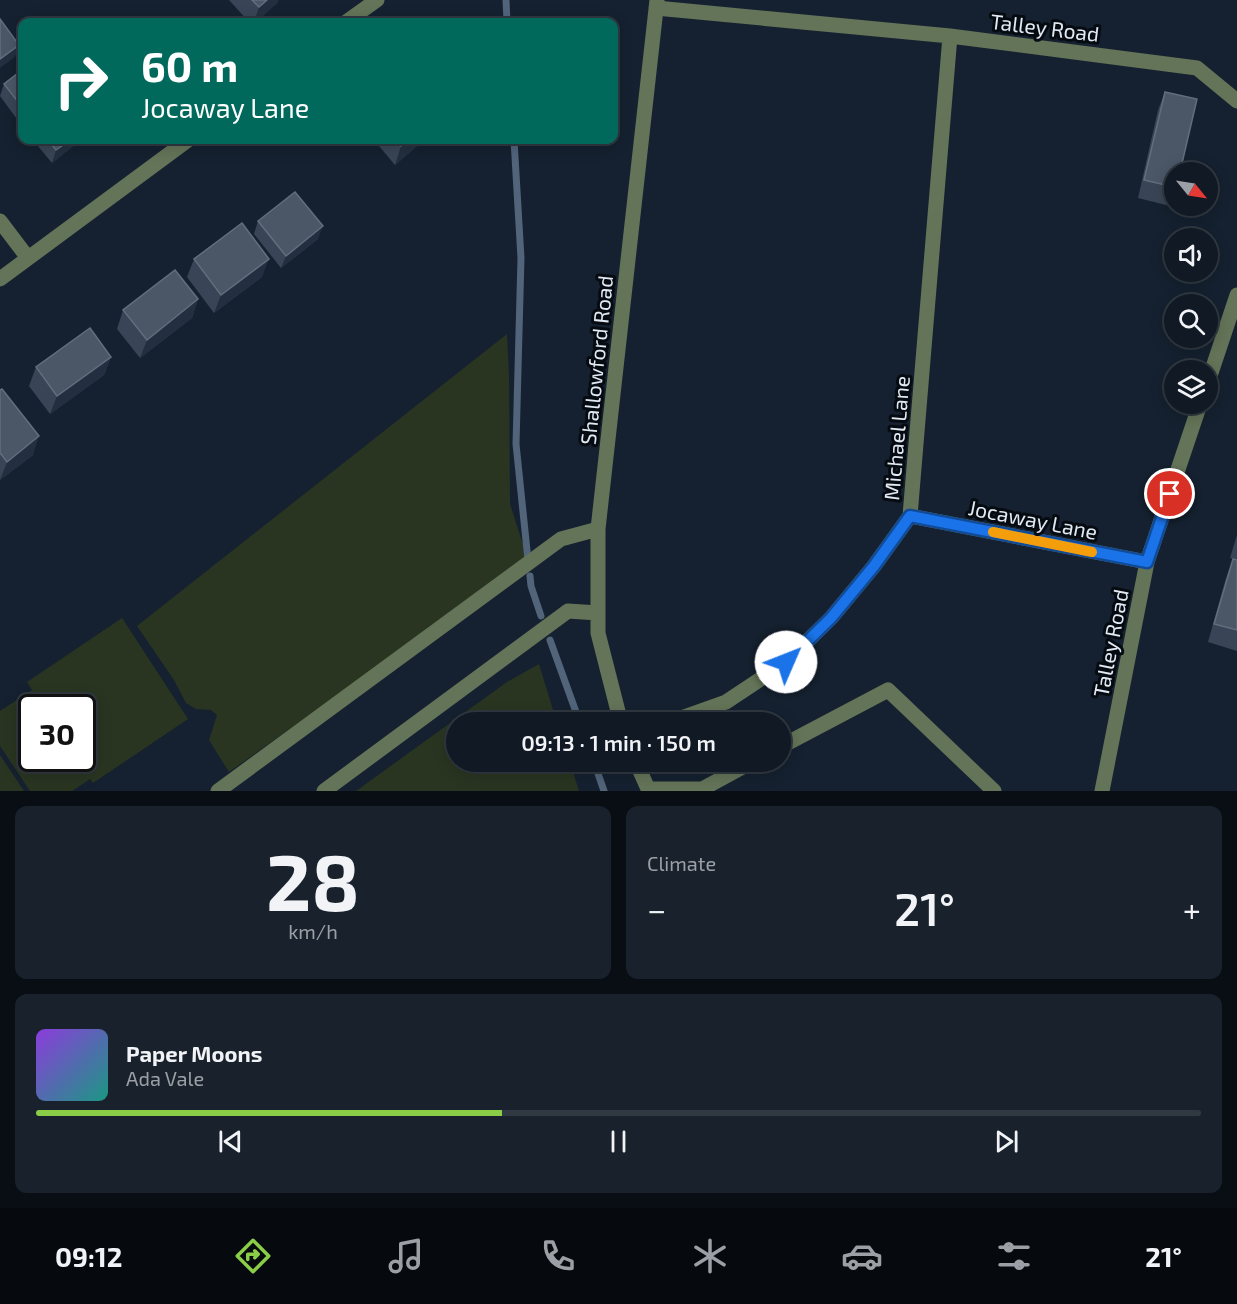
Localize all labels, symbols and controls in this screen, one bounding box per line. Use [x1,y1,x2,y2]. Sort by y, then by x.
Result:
street label: Talley Road [989,8,1101,46]
text: 60 m [141,40,238,90]
icon: right [42,42,120,120]
text: Jocaway Lane [141,91,309,123]
north arrow [1164,162,1218,216]
map controls [1164,162,1218,414]
button: sound [1164,228,1218,282]
street label: Shallowford Road [575,274,617,446]
button: search [1164,294,1218,348]
button: layers [1164,360,1218,414]
street label: Michael Lane [878,375,914,501]
pin [1144,468,1195,519]
icon: arrive [1153,477,1186,510]
street label: Jocaway Lane [966,494,1100,544]
street label: Talley Road [1087,587,1133,699]
position arrow [754,630,818,694]
speed limit sign: 30 [18,694,96,772]
text: 09:13 · 1 min · 150 m [521,729,716,755]
text: 28 [266,833,360,927]
text: Climate [647,851,716,875]
text: 21° [894,881,955,935]
text: − [647,889,666,929]
text: + [1183,889,1201,929]
text: km/h [288,919,338,943]
text: Paper Moons [126,1040,262,1066]
text: Ada Vale [126,1066,204,1090]
icon: previous [214,1125,247,1158]
icon: pause [602,1125,635,1158]
icon: next [990,1125,1023,1158]
icon: directions [232,1235,274,1277]
icon: music [385,1235,427,1277]
icon: phone [537,1235,579,1277]
icon: climate [689,1235,731,1277]
icon: car [841,1235,883,1277]
icon: filters [993,1235,1035,1277]
text: 09:12 [55,1240,122,1272]
text: 21° [1145,1240,1182,1272]

